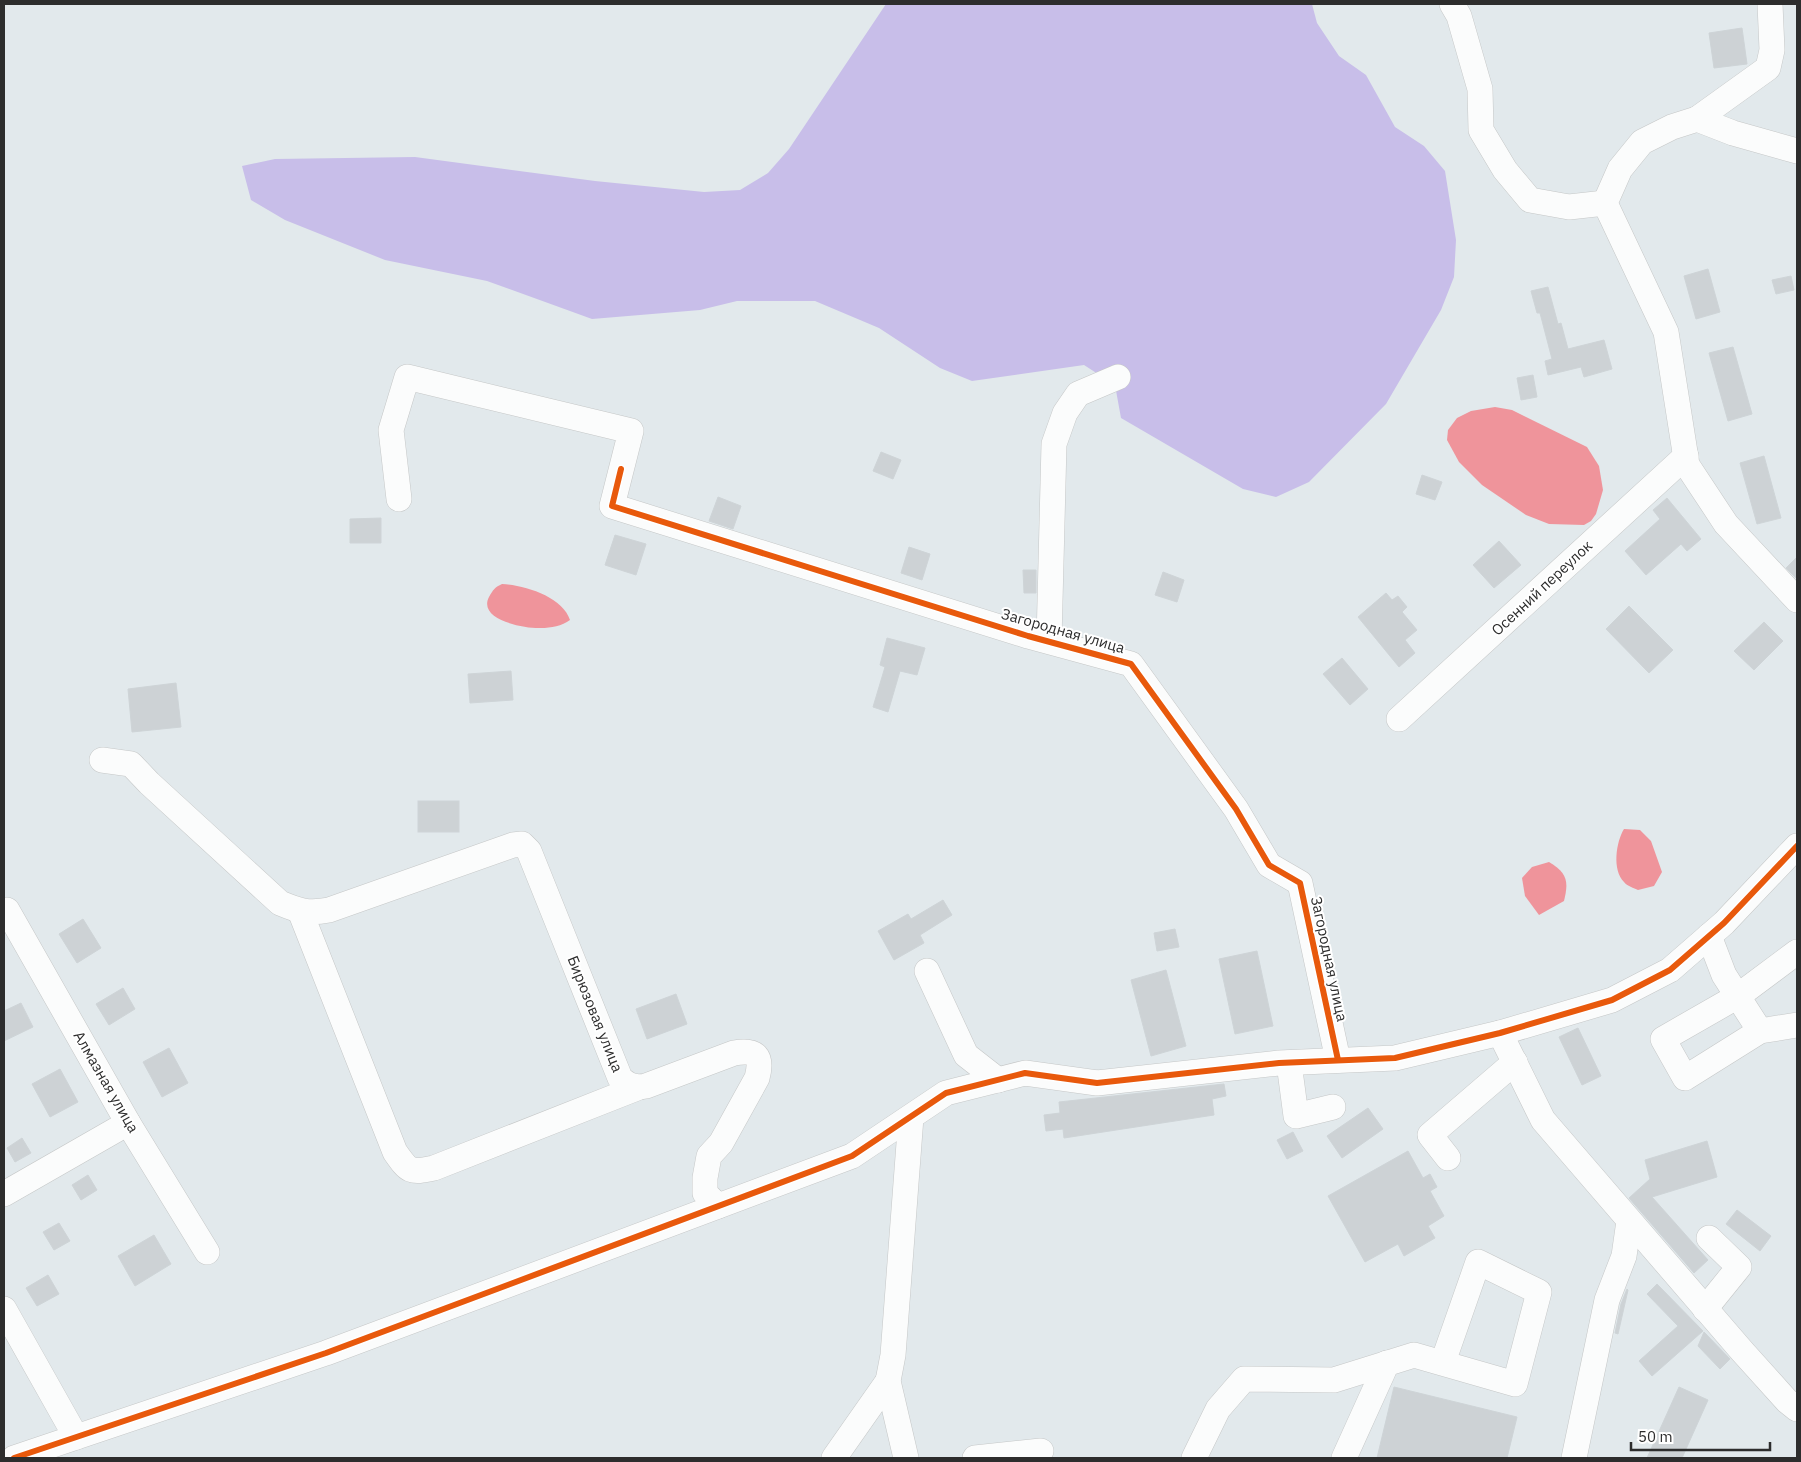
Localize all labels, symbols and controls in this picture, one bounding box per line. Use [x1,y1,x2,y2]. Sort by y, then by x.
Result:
street label: Осенний переулок [1487,536,1596,639]
street label: Загородная улица [999,604,1127,657]
street label: Загородная улица [1307,895,1352,1023]
street label: Бирюзовая улица [563,953,628,1075]
street label: Алмазная улица [70,1028,143,1136]
scale bar [1631,1420,1770,1452]
text: 50 m [1638,1427,1673,1446]

